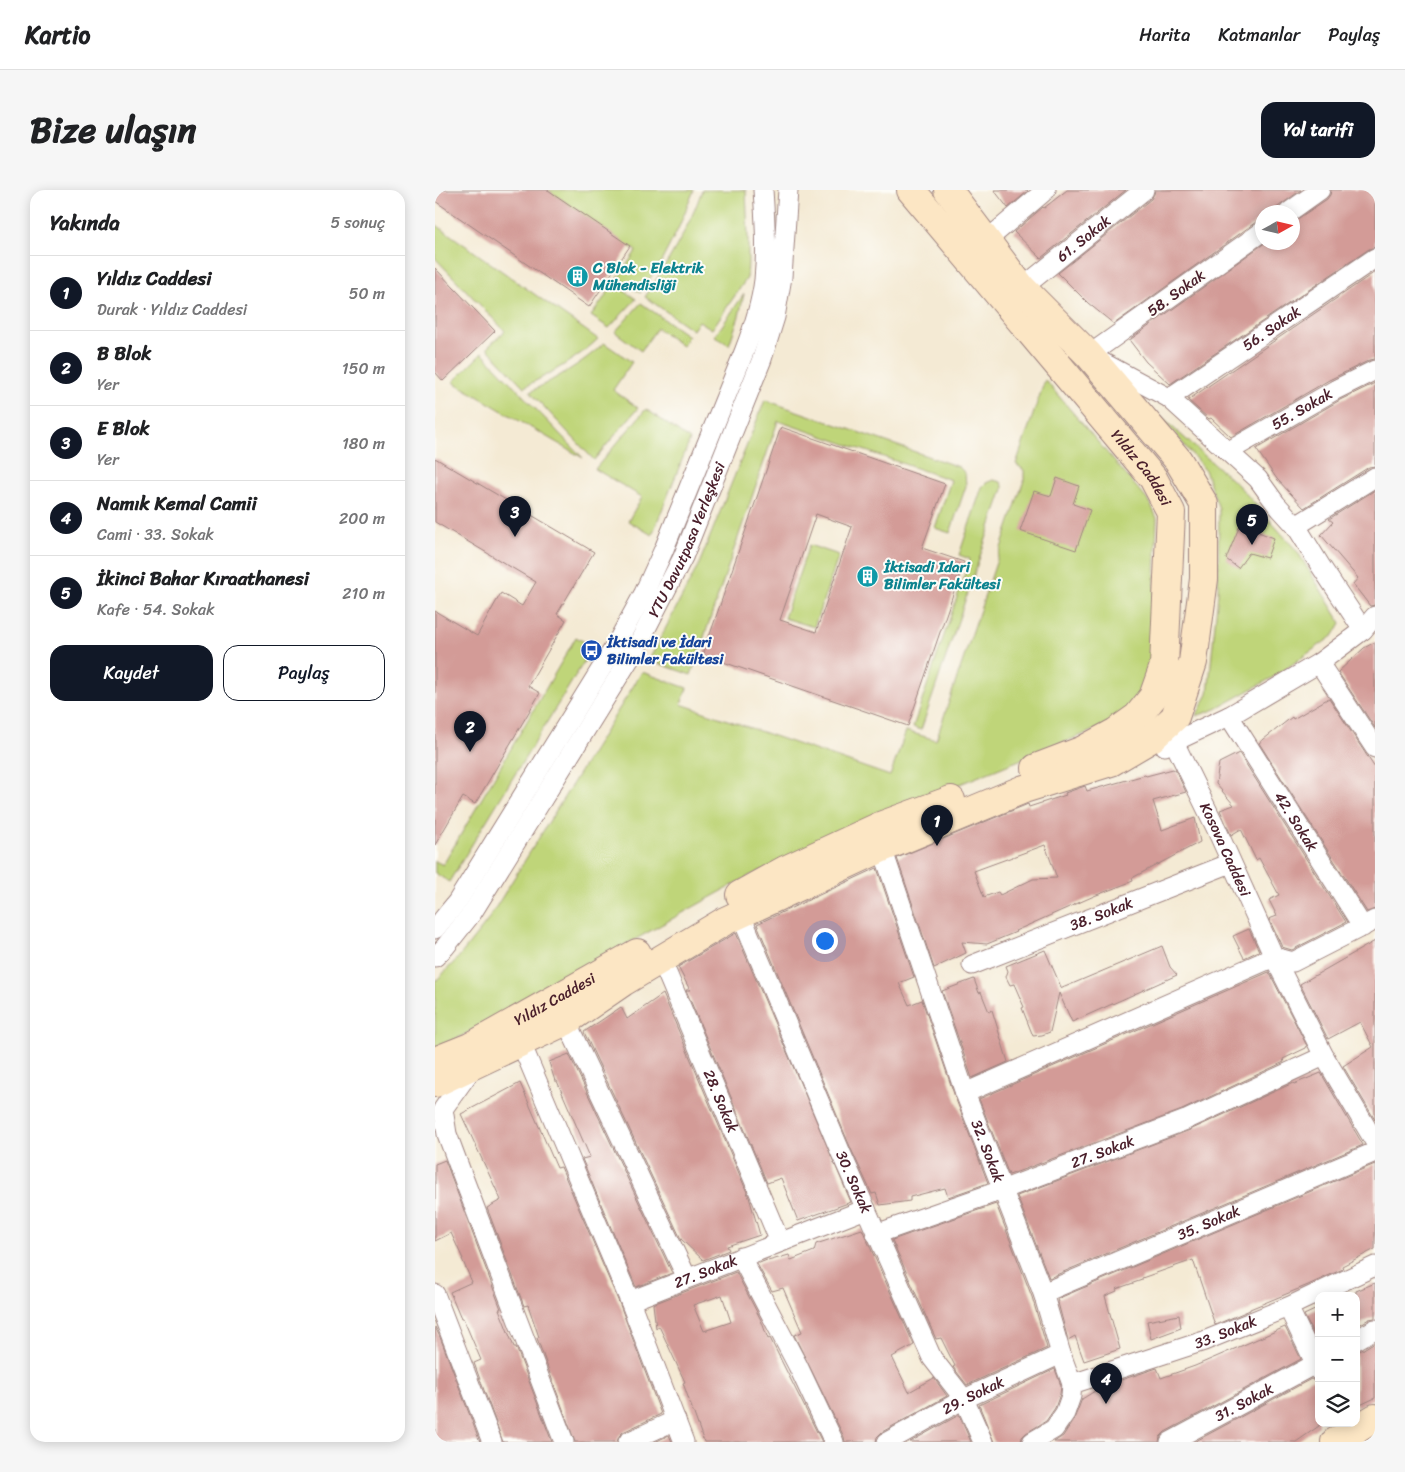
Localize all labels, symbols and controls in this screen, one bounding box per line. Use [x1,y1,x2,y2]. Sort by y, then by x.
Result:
text: Kartio [25,14,90,56]
text: Harita [1139,19,1190,51]
text: Katmanlar [1218,19,1300,51]
text: Paylaş [1328,19,1380,51]
text: Bize ulaşın [30,99,196,161]
button: Yol tarifi [1261,102,1375,158]
text: Yakında [50,204,120,242]
north arrow [1255,205,1300,250]
text: 5 sonuç [330,208,385,237]
street label: 61. Sokak [1051,208,1117,269]
place label: C Blok - Elektrik Mühendisliği [592,255,705,298]
text: Yıldız Caddesi [97,262,211,295]
street label: 58. Sokak [1141,263,1211,323]
building icon: C Blok - Elektrik Mühendisliği [565,265,589,289]
text: 1 [63,279,69,308]
text: 50 m [349,279,385,308]
text: Durak · Yıldız Caddesi [97,295,247,324]
street label: 56. Sokak [1237,299,1306,358]
text: B Blok [97,337,151,370]
text: 2 [61,354,71,383]
text: 150 m [342,354,385,383]
text: Yer [97,370,119,399]
street label: 55. Sokak [1266,381,1337,437]
text: E Blok [97,412,150,445]
street label: Yıldız Caddesi [1104,423,1179,511]
text: 3 [62,429,70,458]
text: 180 m [342,429,385,458]
text: Yer [97,445,119,474]
street label: YTU Davutpasa Yerleşkesi [641,457,733,622]
text: Namık Kemal Camii [97,487,257,520]
pin: 3 [499,496,531,537]
text: 4 [61,504,71,533]
text: 200 m [339,504,385,533]
pin: 5 [1236,504,1268,545]
text: Cami · 33. Sokak [97,520,214,549]
place label: İktisadi Idari Bilimler Fakültesi [883,554,1001,597]
text: İkinci Bahar Kıraathanesi [97,562,309,595]
building icon: İktisadi Idari Bilimler Fakültesi [856,564,880,588]
text: 5 [61,579,71,608]
text: 210 m [342,579,385,608]
text: Kafe · 54. Sokak [97,595,215,624]
place label: İktisadi ve İdari Bilimler Fakültesi [606,629,724,672]
bus stop icon: İktisadi ve İdari Bilimler Fakültesi [579,639,603,663]
button: Kaydet [50,645,213,701]
button: Paylaş [223,645,385,701]
pin: 2 [454,711,486,752]
street label: 42. Sokak [1267,786,1325,857]
street label: Kosova Caddesi [1192,798,1259,902]
pin: 1 [921,805,953,846]
street label: 38. Sokak [1066,890,1137,938]
your location [812,928,838,954]
street label: Yıldız Caddesi [509,965,601,1033]
street label: 28. Sokak [696,1065,746,1137]
street label: 32. Sokak [964,1116,1012,1186]
street label: 27. Sokak [1067,1128,1138,1176]
street label: 30. Sokak [828,1146,879,1218]
street label: 35. Sokak [1173,1198,1244,1248]
street label: 27. Sokak [670,1247,741,1296]
map controls [1315,1292,1360,1427]
button: + [1315,1292,1360,1337]
street label: 33. Sokak [1191,1308,1261,1356]
button: − [1315,1337,1360,1382]
pin: 4 [1090,1363,1122,1404]
street label: 29. Sokak [937,1369,1009,1422]
street label: 31. Sokak [1210,1376,1278,1429]
button: layers [1315,1382,1360,1427]

